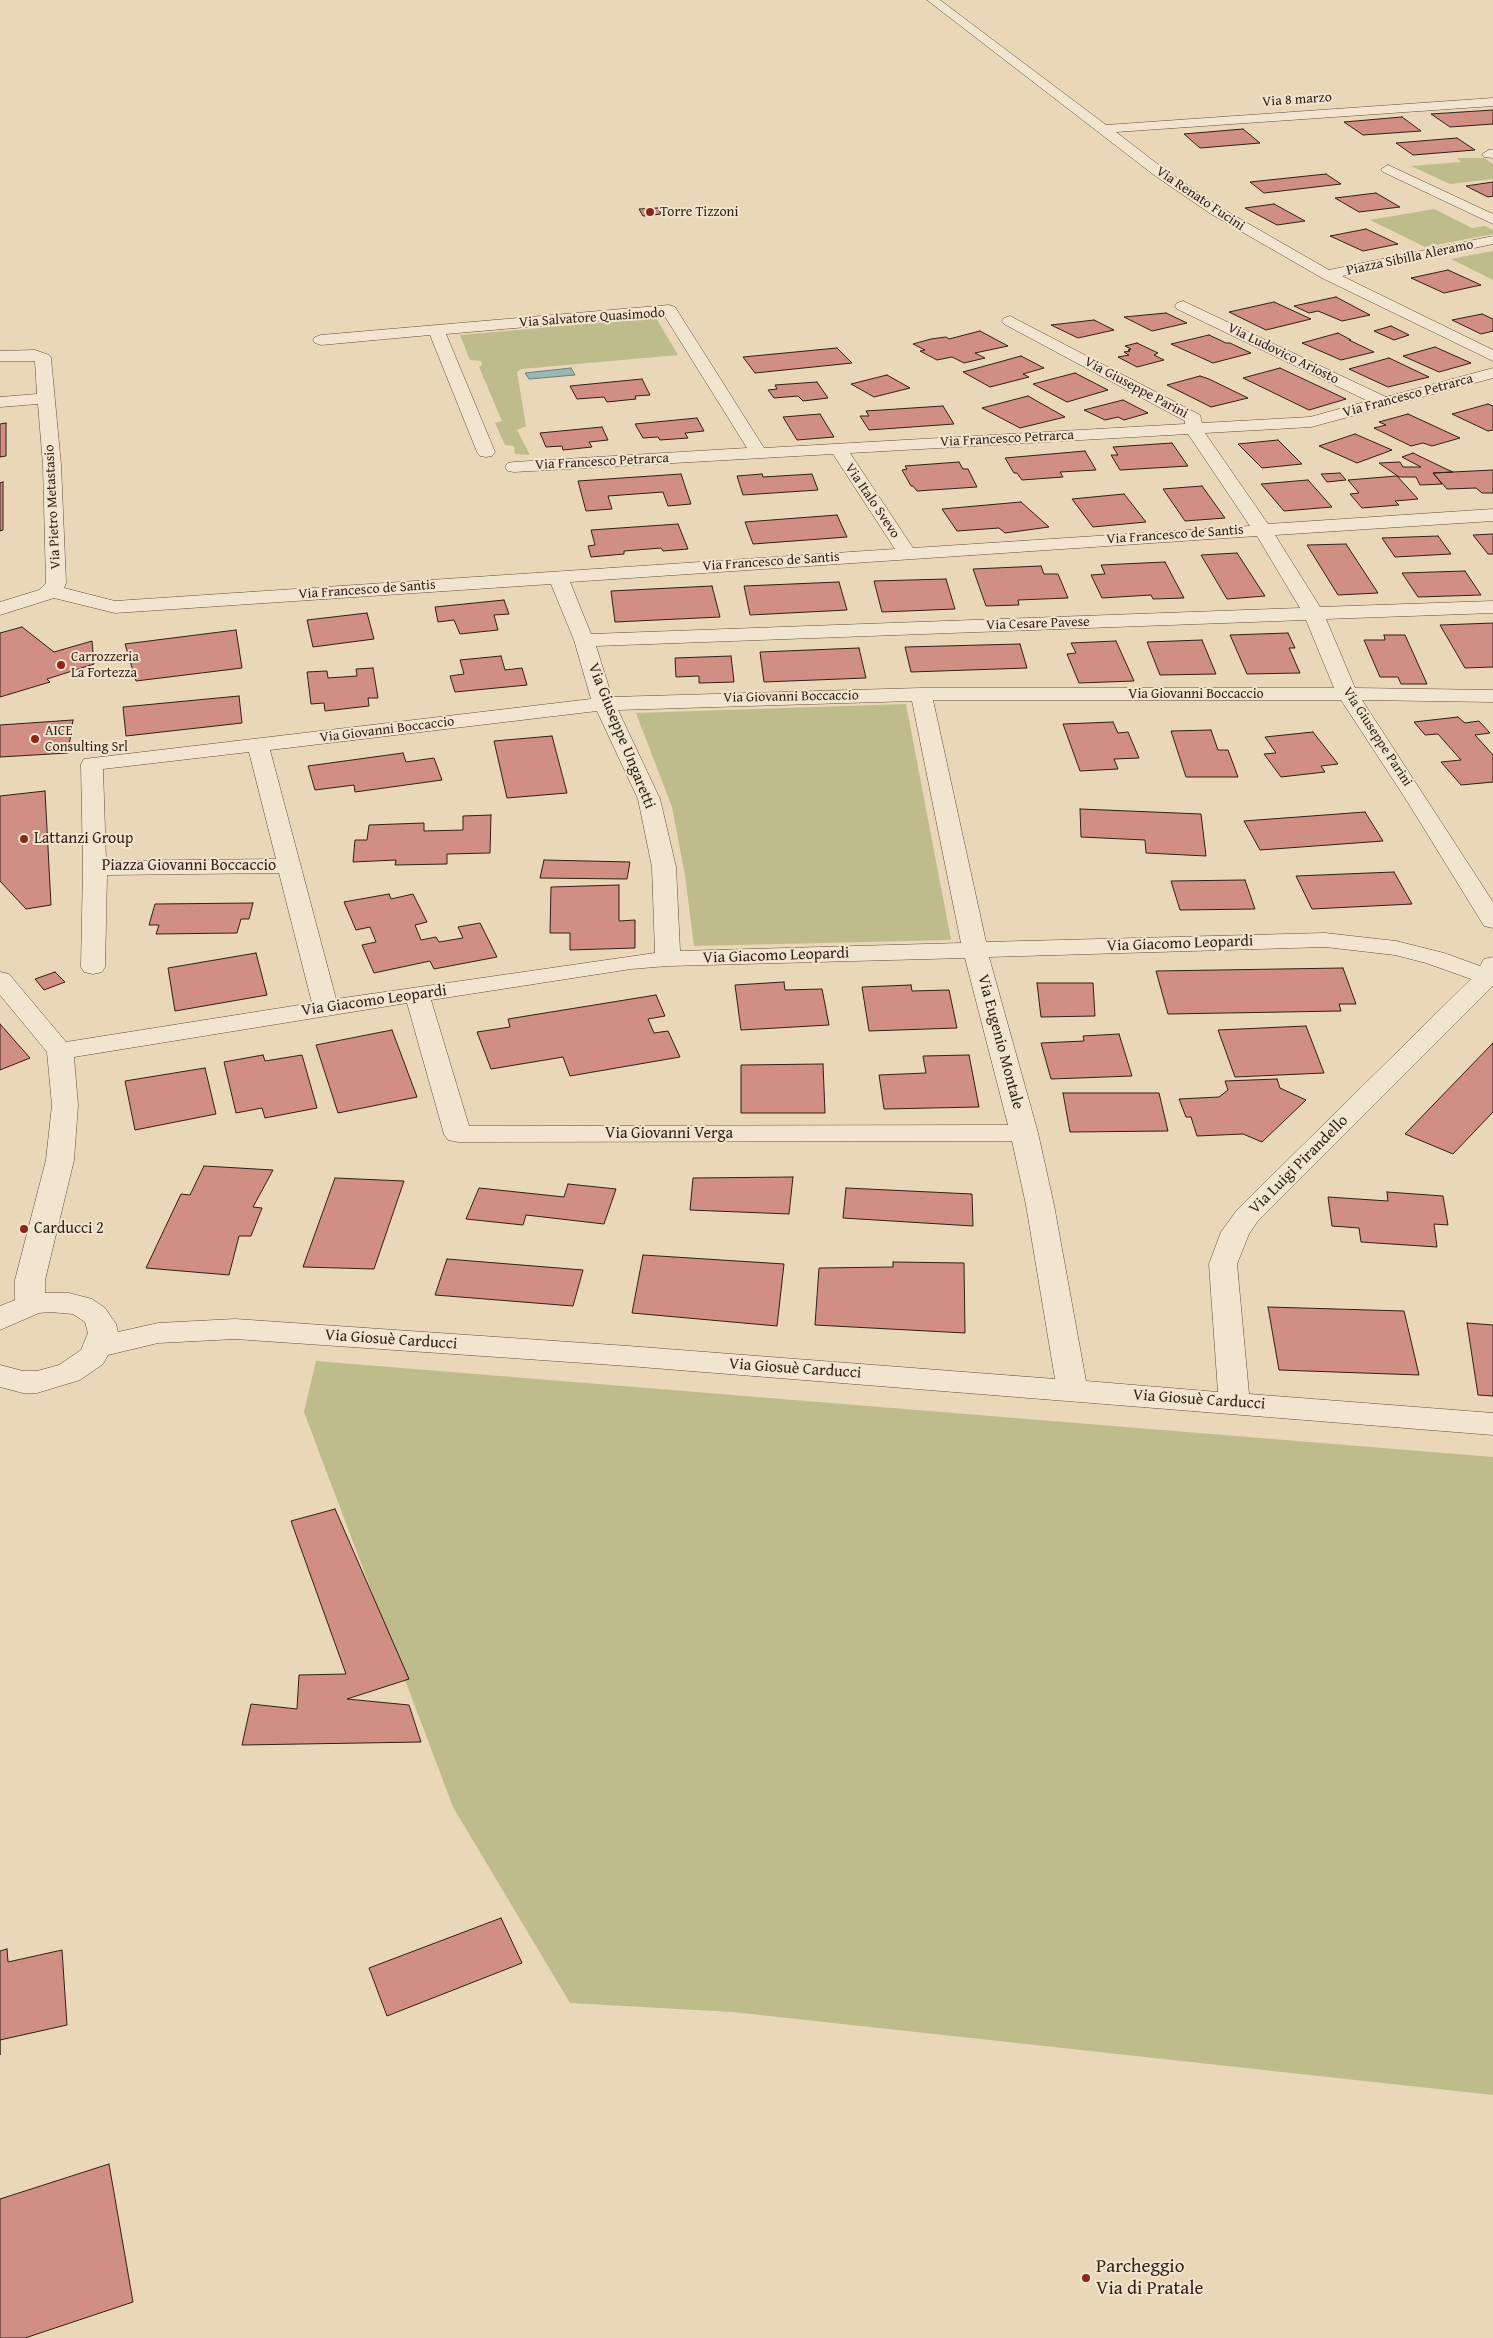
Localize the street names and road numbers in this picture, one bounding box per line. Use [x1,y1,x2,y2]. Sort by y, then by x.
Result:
street label: Via 8 marzo [1262,89,1332,111]
street label: Via Renato Fucini [1152,163,1248,235]
street label: Piazza Sibilla Aleramo [1345,236,1475,280]
street label: Via Salvatore Quasimodo [519,305,665,331]
street label: Via Ludovico Ariosto [1225,320,1341,388]
street label: Via Giuseppe Parini [1081,354,1191,422]
street label: Via Francesco Petrarca [1341,371,1475,421]
street label: Via Francesco Petrarca [940,427,1074,451]
street label: Via Pietro Metastasio [41,444,65,570]
street label: Via Francesco Petrarca [535,450,669,474]
street label: Via Italo Svevo [841,460,903,542]
street label: Via Francesco de Santis [1106,522,1244,548]
street label: Via Francesco de Santis [702,549,840,575]
street label: Via Francesco de Santis [298,577,436,603]
street label: Via Cesare Pavese [986,614,1090,634]
street label: Via Giuseppe Ungaretti [583,660,659,812]
street label: Via Giuseppe Parini [1339,684,1415,790]
street label: Via Giovanni Boccaccio [1128,686,1264,702]
street label: Via Giovanni Boccaccio [723,687,859,707]
street label: Via Giovanni Boccaccio [319,713,455,747]
street label: Piazza Giovanni Boccaccio [102,856,276,876]
street label: Via Giacomo Leopardi [1106,932,1254,956]
street label: Via Giacomo Leopardi [702,944,850,968]
street label: Via Eugenio Montale [973,972,1027,1112]
street label: Via Giacomo Leopardi [300,981,448,1021]
street label: Via Luigi Pirandello [1245,1111,1353,1219]
street label: Via Giovanni Verga [605,1124,733,1144]
street label: Via Giosuè Carducci [324,1326,458,1354]
street label: Via Giosuè Carducci [728,1355,862,1383]
street label: Via Giosuè Carducci [1132,1386,1266,1414]

